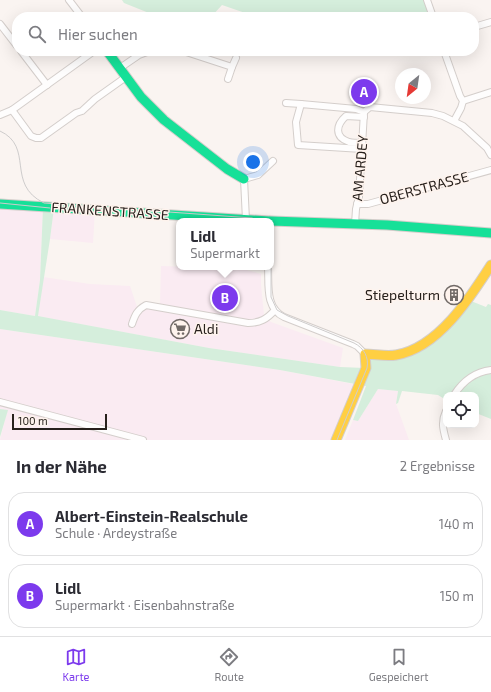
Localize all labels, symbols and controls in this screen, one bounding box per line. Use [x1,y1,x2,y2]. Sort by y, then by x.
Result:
search box [12,12,479,56]
icon: search [26,23,48,45]
text: Hier suchen [58,25,138,43]
north arrow [395,68,431,104]
pin: A [351,77,377,107]
street label: AM ARDEY [348,134,371,202]
your location [243,152,263,172]
street label: OBERSTRASSE [378,167,470,208]
street label: FRANKENSTRASSE [51,198,169,223]
popup [176,218,274,270]
text: Lidl [190,227,216,245]
text: Supermarkt [190,245,260,261]
pin: B [212,283,238,313]
building icon: Stiepelturm [443,284,465,306]
place label: Stiepelturm [365,286,440,303]
supermarket icon: Aldi [169,318,191,340]
place label: Aldi [194,320,218,337]
map controls [443,392,479,428]
button: locate [443,392,479,428]
scale bar [12,412,107,431]
text: 100 m [18,414,48,427]
text: In der Nähe [16,456,107,476]
text: 2 Ergebnisse [400,458,475,474]
text: Albert-Einstein-Realschule [55,507,248,525]
text: A [26,516,34,532]
text: 140 m [439,516,474,532]
text: Schule · Ardeystraße [55,525,177,541]
text: Lidl [55,579,81,597]
text: B [26,588,34,604]
text: 150 m [440,588,474,604]
text: Supermarkt · Eisenbahnstraße [55,597,235,613]
tab: Karte [62,646,90,683]
tab: Route [214,646,244,683]
tab: Gespeichert [369,646,429,683]

